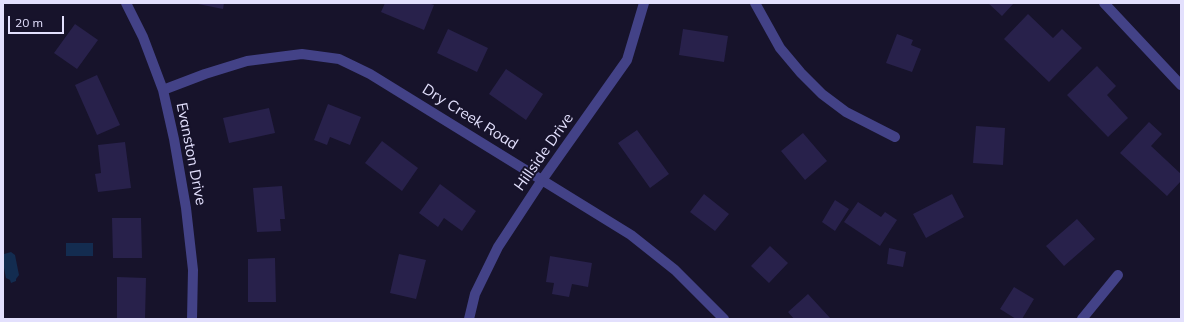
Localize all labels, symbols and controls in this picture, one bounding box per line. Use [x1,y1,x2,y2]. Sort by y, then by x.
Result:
scale bar [10,8,66,34]
text: 20 m [15,15,43,30]
street label: Dry Creek Road [419,80,521,154]
street label: Evanston Drive [172,101,210,207]
street label: Hillside Drive [511,110,577,194]

